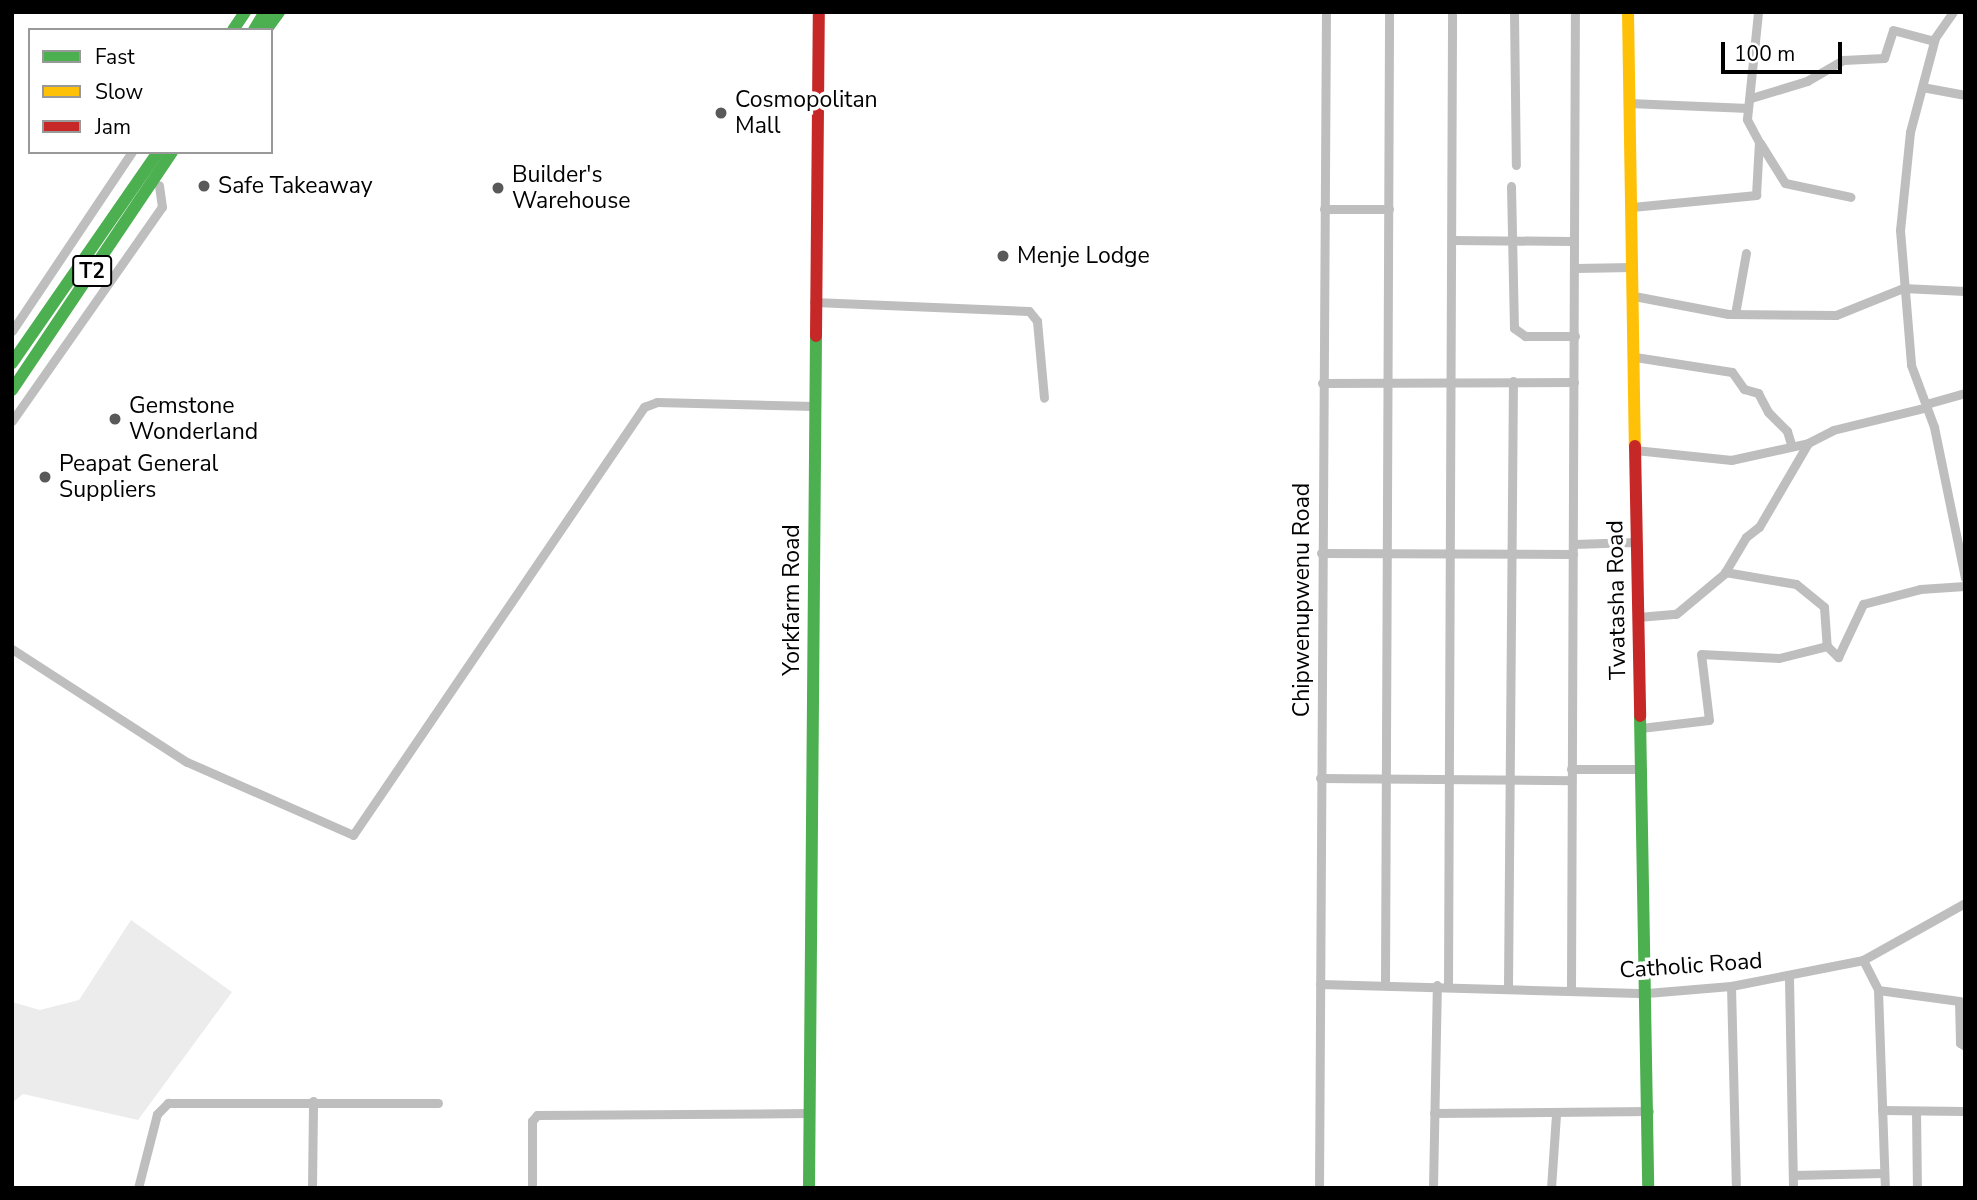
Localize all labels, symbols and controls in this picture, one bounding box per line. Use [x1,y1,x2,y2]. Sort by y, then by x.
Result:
legend [28,28,273,154]
scale bar [1725,28,1846,72]
text: 100 m [1734,40,1795,68]
text: Fast [95,43,135,71]
text: Slow [95,78,143,106]
place label: Cosmopolitan Mall [735,86,878,140]
marker: Cosmopolitan Mall [713,105,729,121]
text: Jam [95,113,131,141]
place label: Builder's Warehouse [512,161,631,215]
place label: Safe Takeaway [218,172,373,200]
marker: Safe Takeaway [196,178,212,194]
marker: Builder's Warehouse [490,180,506,196]
place label: Menje Lodge [1017,242,1150,270]
marker: Menje Lodge [995,248,1011,264]
road number: T2 [71,254,113,288]
place label: Gemstone Wonderland [129,392,258,446]
marker: Gemstone Wonderland [107,411,123,427]
place label: Peapat General Suppliers [59,450,218,504]
marker: Peapat General Suppliers [37,469,53,485]
street label: Chipwenupwenu Road [1288,483,1316,717]
street label: Twatasha Road [1602,520,1632,680]
street label: Yorkfarm Road [778,524,806,676]
street label: Catholic Road [1619,947,1763,985]

